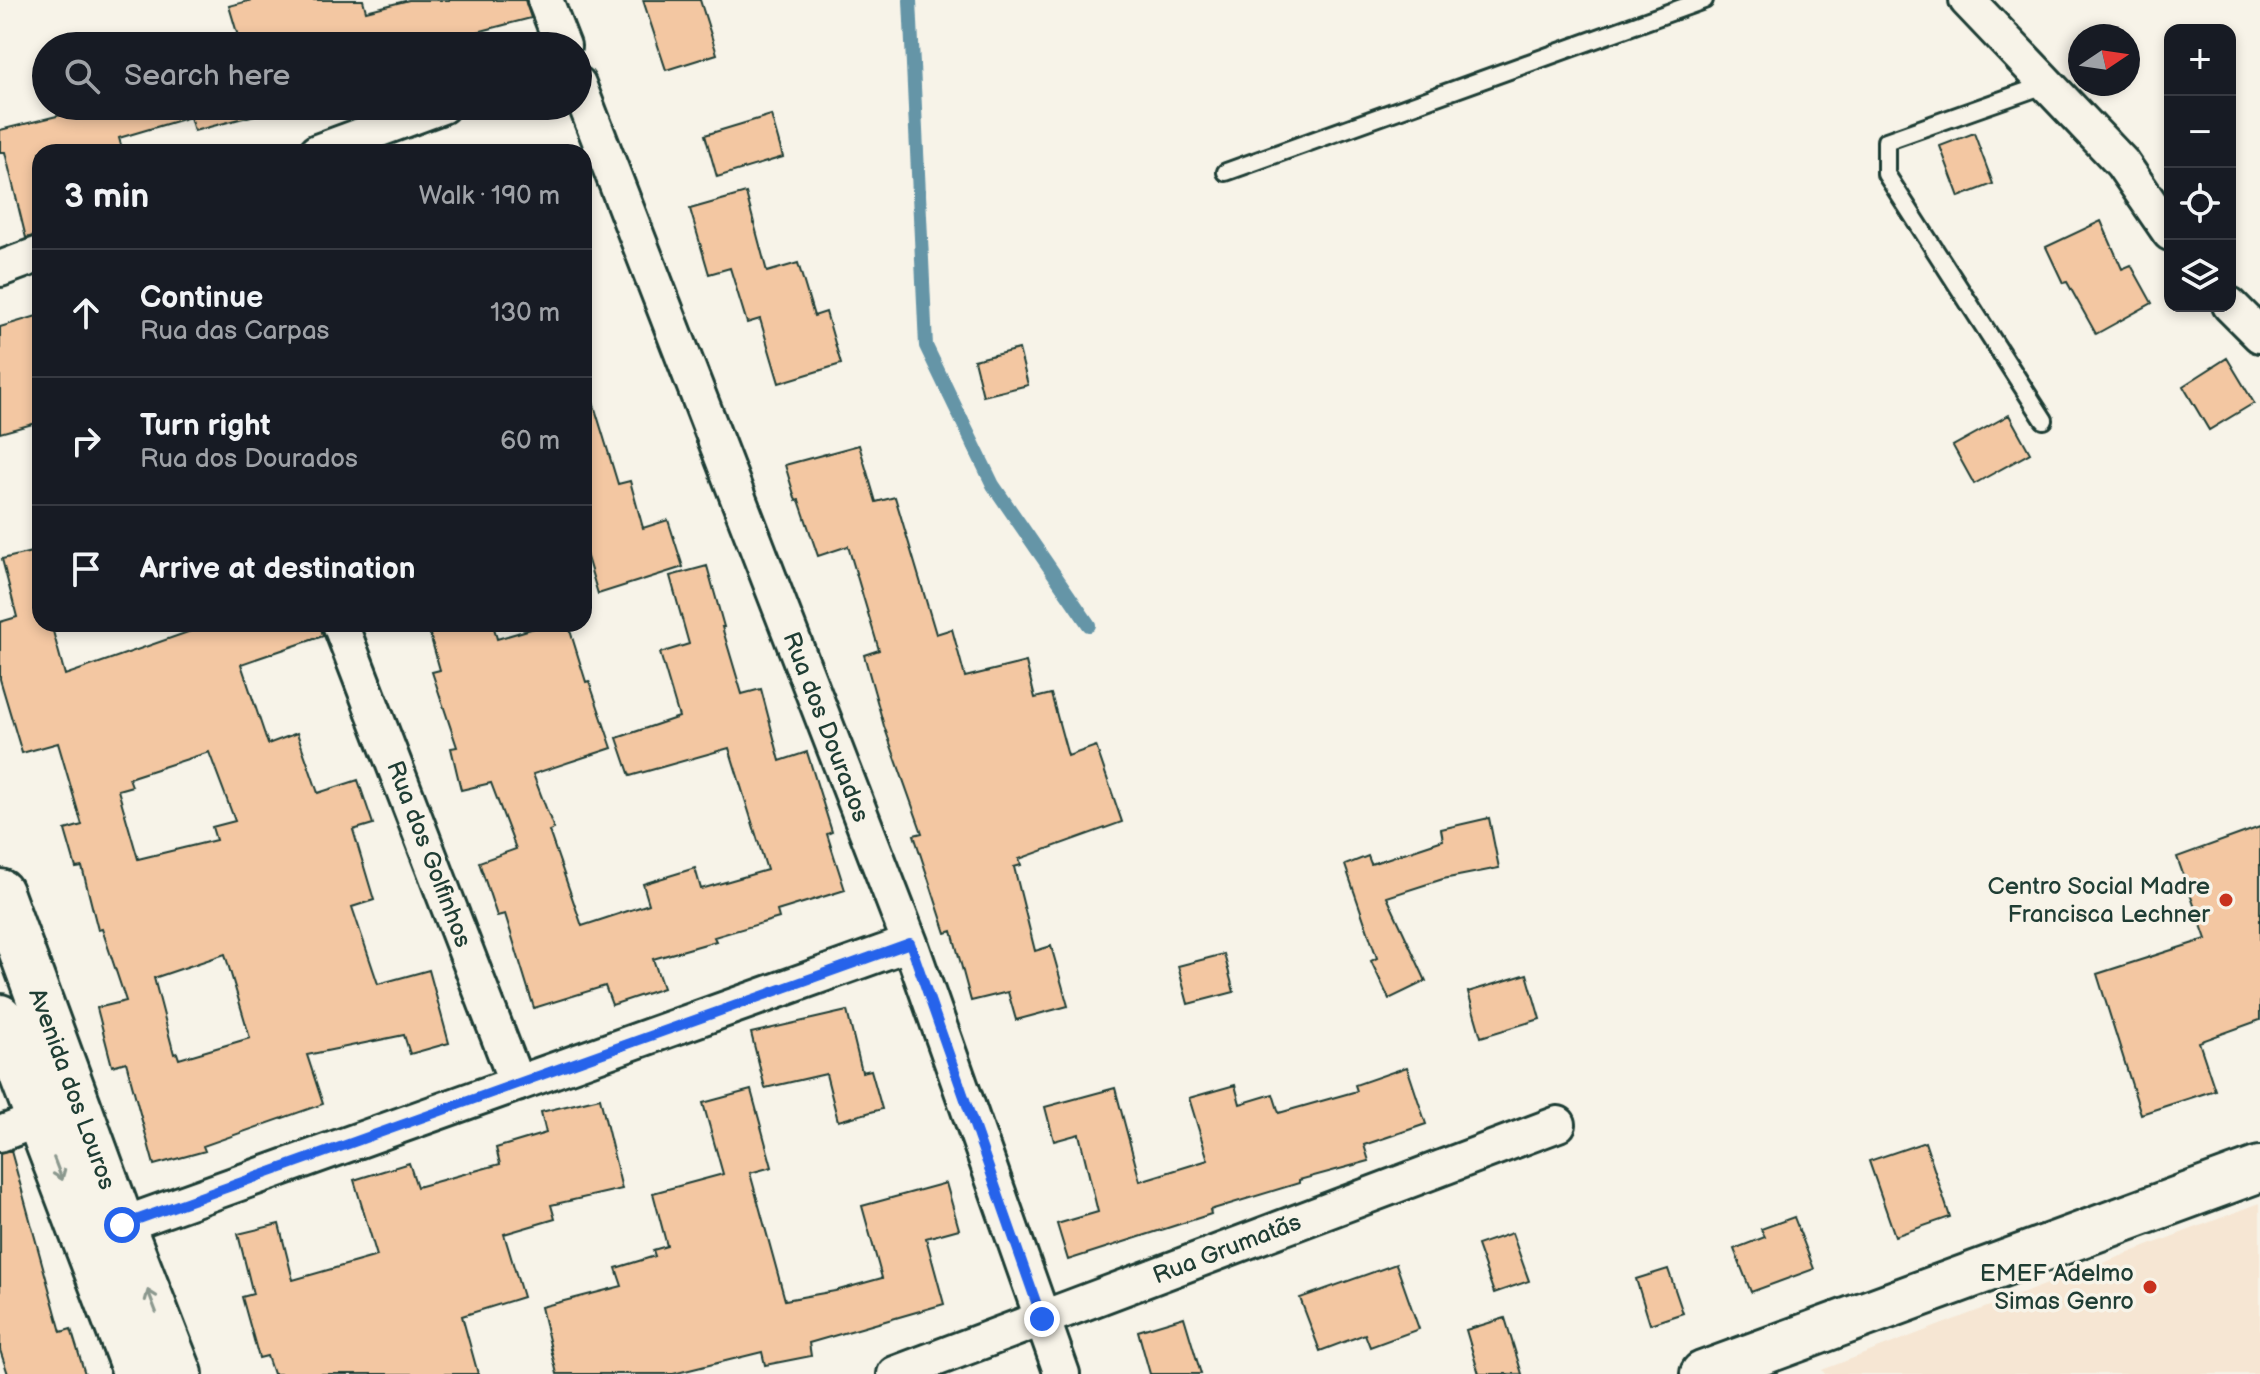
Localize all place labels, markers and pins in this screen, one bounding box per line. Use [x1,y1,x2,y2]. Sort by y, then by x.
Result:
place label: Centro Social Madre Francisca Lechner [1988,872,2210,929]
marker: Centro Social Madre Francisca Lechner [2217,891,2235,909]
place label: EMEF Adelmo Simas Genro [1980,1259,2134,1316]
marker: EMEF Adelmo Simas Genro [2141,1278,2159,1296]

